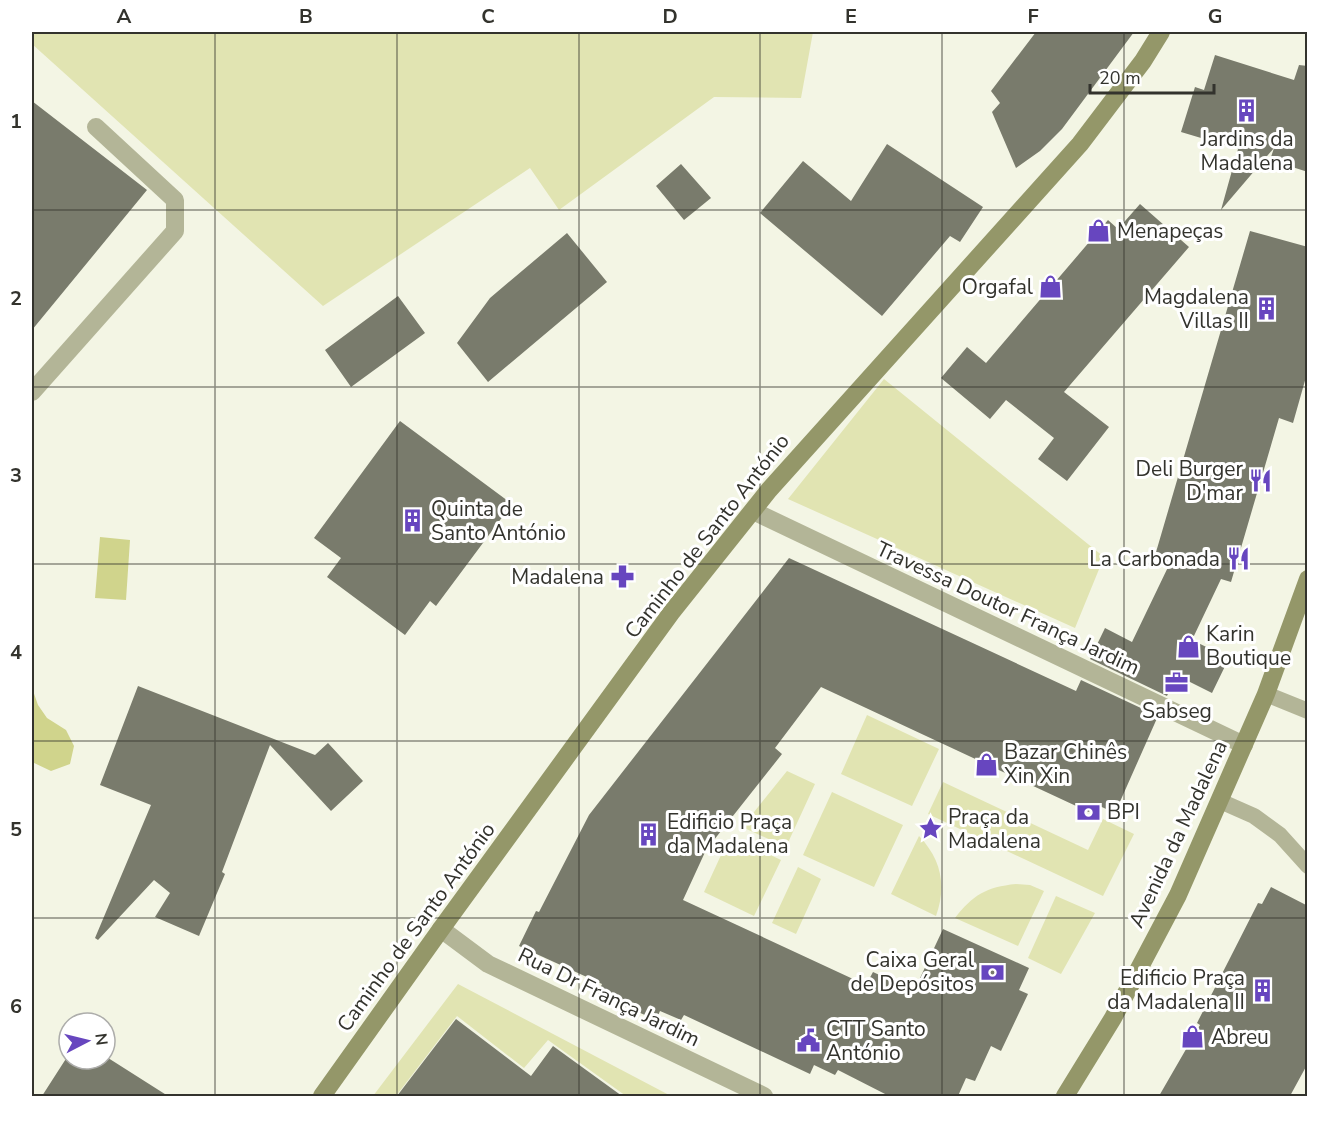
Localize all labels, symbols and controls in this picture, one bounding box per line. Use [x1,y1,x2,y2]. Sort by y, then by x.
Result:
text: A [117,3,132,30]
text: B [299,3,313,30]
text: C [481,3,495,30]
text: D [662,3,678,30]
text: E [845,3,857,30]
text: F [1027,3,1039,30]
text: G [1208,3,1222,30]
scale bar [1090,57,1214,95]
text: 20 m [1099,66,1141,90]
building icon: Jardins da Madalena [1234,98,1260,124]
text: 1 [10,108,22,135]
place label: Jardins da Madalena [1199,125,1294,177]
place label: Menapeças [1117,217,1223,245]
shop icon: Menapeças [1086,218,1112,244]
place label: Orgafal [962,273,1034,301]
shop icon: Orgafal [1038,274,1064,300]
place label: Magdalena Villas II [1144,283,1249,335]
text: 2 [10,285,22,312]
building icon: Magdalena Villas II [1254,296,1280,322]
street label: Caminho de Santo António [618,428,796,644]
place label: Deli Burger D'mar [1135,455,1243,507]
text: 3 [10,462,22,489]
restaurant icon: Deli Burger D'mar [1248,468,1274,494]
place label: Quinta de Santo António [431,495,566,547]
building icon: Quinta de Santo António [400,508,426,534]
street label: Travessa Doutor França Jardim [872,535,1144,681]
place label: La Carbonada [1089,545,1220,573]
restaurant icon: La Carbonada [1225,546,1251,572]
place label: Madalena [511,563,604,591]
pharmacy icon: Madalena [609,564,635,590]
place label: Karin Boutique [1206,620,1291,672]
shop icon: Karin Boutique [1175,633,1201,659]
text: 4 [10,639,22,666]
office icon: Sabseg [1164,670,1190,696]
place label: Sabseg [1142,697,1212,725]
street label: Avenida da Madalena [1122,736,1234,932]
place label: Bazar Chinês Xin Xin [1004,738,1127,790]
shop icon: Bazar Chinês Xin Xin [973,751,999,777]
place label: BPI [1107,798,1140,826]
bank icon: BPI [1076,799,1102,825]
place label: Praça da Madalena [948,803,1041,855]
place label: Edificio Praça da Madalena [667,808,792,860]
text: 5 [10,816,22,843]
place icon: Praça da Madalena [917,816,943,842]
street label: Caminho de Santo António [330,817,502,1037]
building icon: Edificio Praça da Madalena [636,821,662,847]
street label: Rua Dr França Jardim [513,941,705,1053]
place label: Caixa Geral de Depósitos [851,946,975,998]
bank icon: Caixa Geral de Depósitos [979,959,1005,985]
place label: Edificio Praça da Madalena II [1107,964,1245,1016]
building icon: Edificio Praça da Madalena II [1250,977,1276,1003]
text: 6 [10,993,22,1020]
north arrow [57,1011,117,1071]
place label: CTT Santo António [826,1015,926,1067]
place label: Abreu [1211,1023,1269,1051]
shop icon: Abreu [1180,1024,1206,1050]
public building icon: CTT Santo António [795,1028,821,1054]
text: N [89,1032,113,1047]

